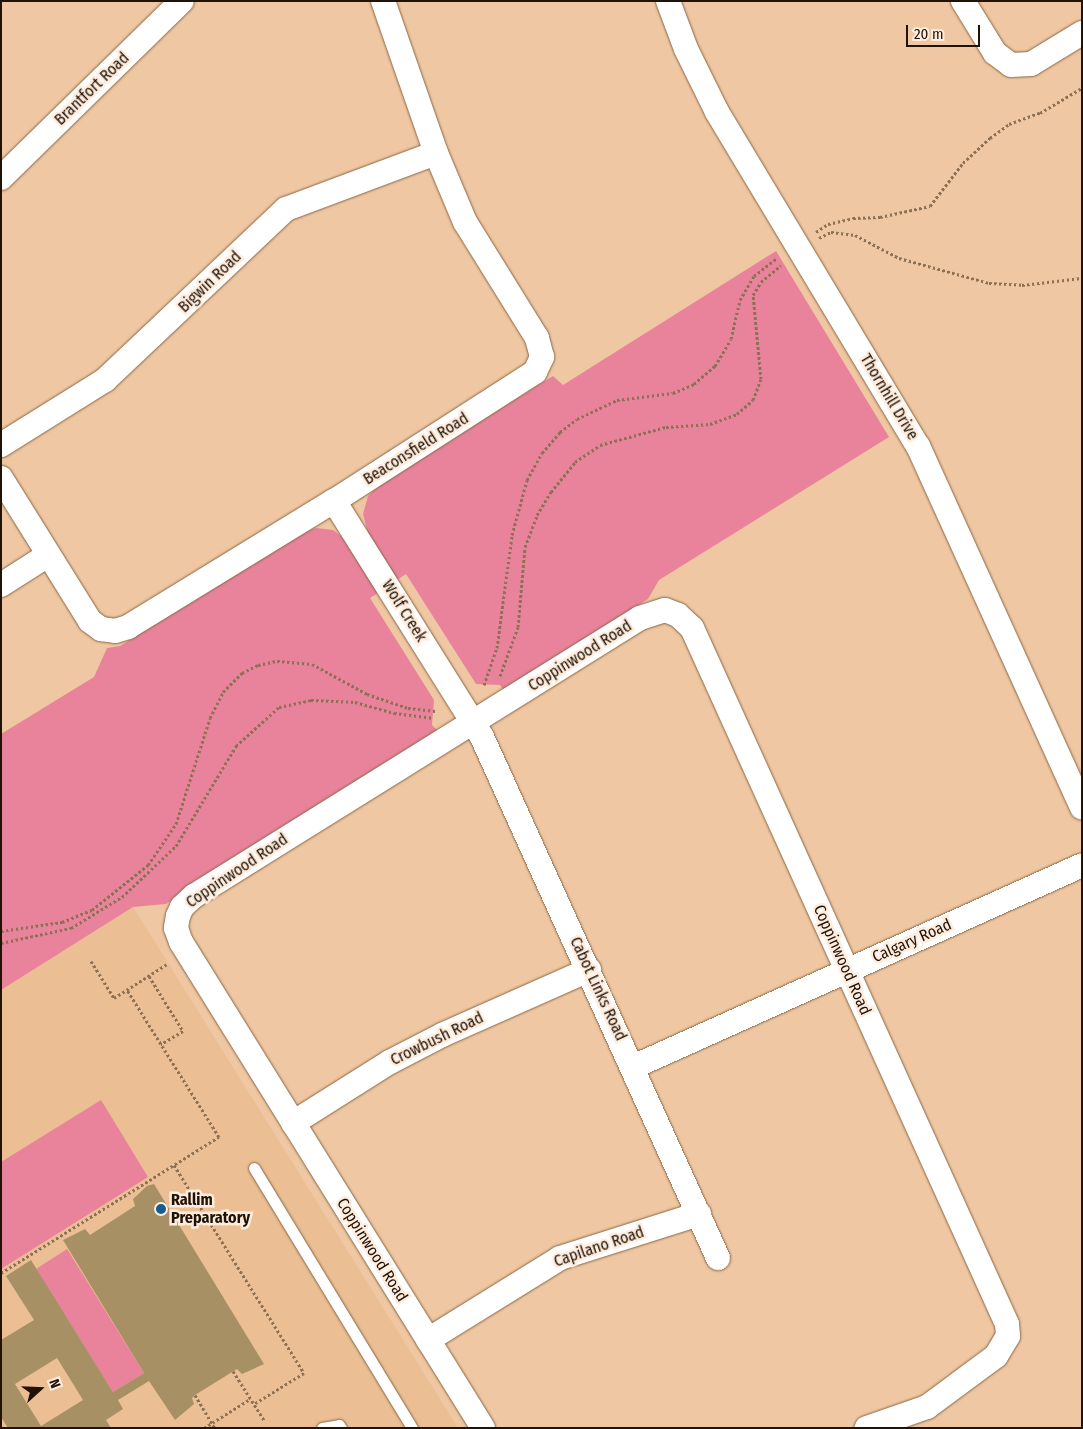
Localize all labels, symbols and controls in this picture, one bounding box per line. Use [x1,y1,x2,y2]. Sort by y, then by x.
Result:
scale bar [908,15,982,47]
text: 20 m [914,25,944,43]
street label: Brantfort Road [51,49,133,129]
street label: Bigwin Road [174,247,246,317]
street label: Thornhill Drive [856,351,922,443]
street label: Beaconsfield Road [360,409,472,489]
street label: Wolf Creek [377,576,431,646]
street label: Coppinwood Road [525,616,635,696]
street label: Coppinwood Road [182,830,292,912]
street label: Coppinwood Road [809,902,875,1018]
street label: Calgary Road [869,915,955,967]
street label: Cabot Links Road [566,934,630,1044]
street label: Crowbush Road [387,1008,487,1070]
place label: Rallim Preparatory [171,1190,250,1228]
street label: Coppinwood Road [332,1195,412,1305]
marker: Rallim Preparatory [155,1203,167,1215]
street label: Capilano Road [551,1223,647,1271]
north arrow [15,1364,65,1414]
text: N [45,1377,64,1391]

